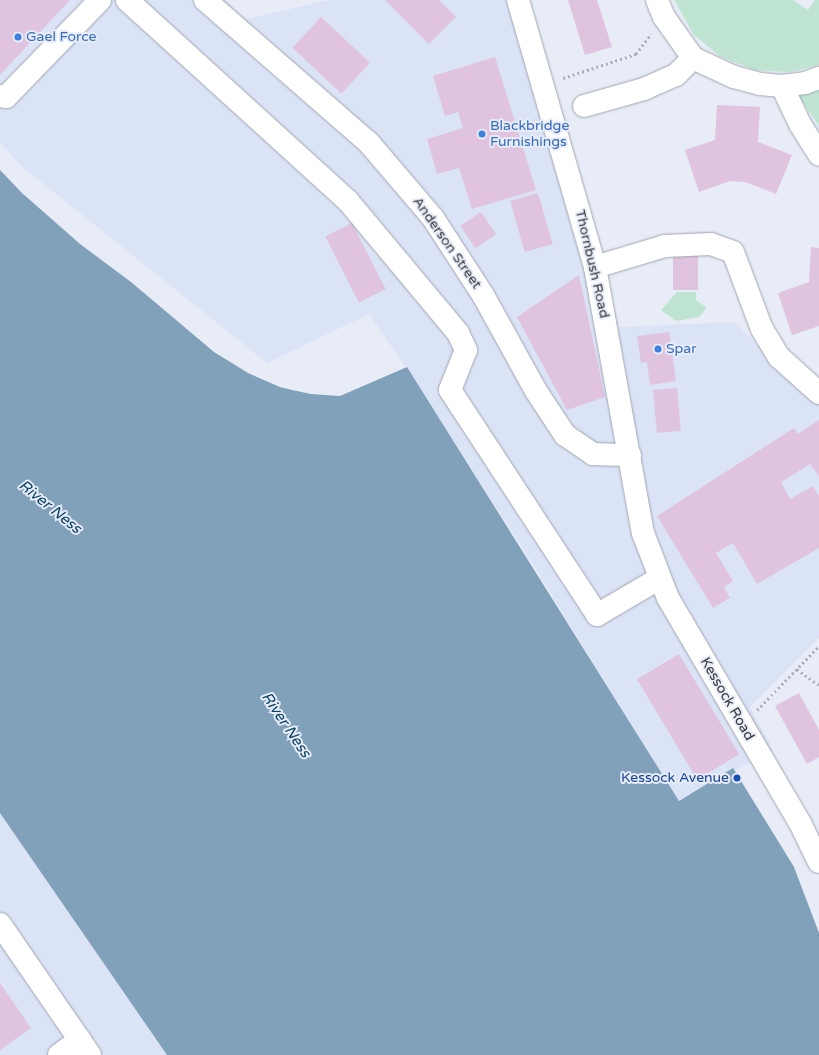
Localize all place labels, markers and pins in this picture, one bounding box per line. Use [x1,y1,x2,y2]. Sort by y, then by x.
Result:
place label: Gael Force [26,29,96,45]
marker: Gael Force [13,32,23,42]
place label: Blackbridge Furnishings [490,118,569,150]
marker: Blackbridge Furnishings [477,129,487,139]
place label: Spar [666,341,697,357]
marker: Spar [653,344,663,354]
place label: Kessock Avenue [621,770,729,786]
marker: Kessock Avenue [732,773,742,783]

